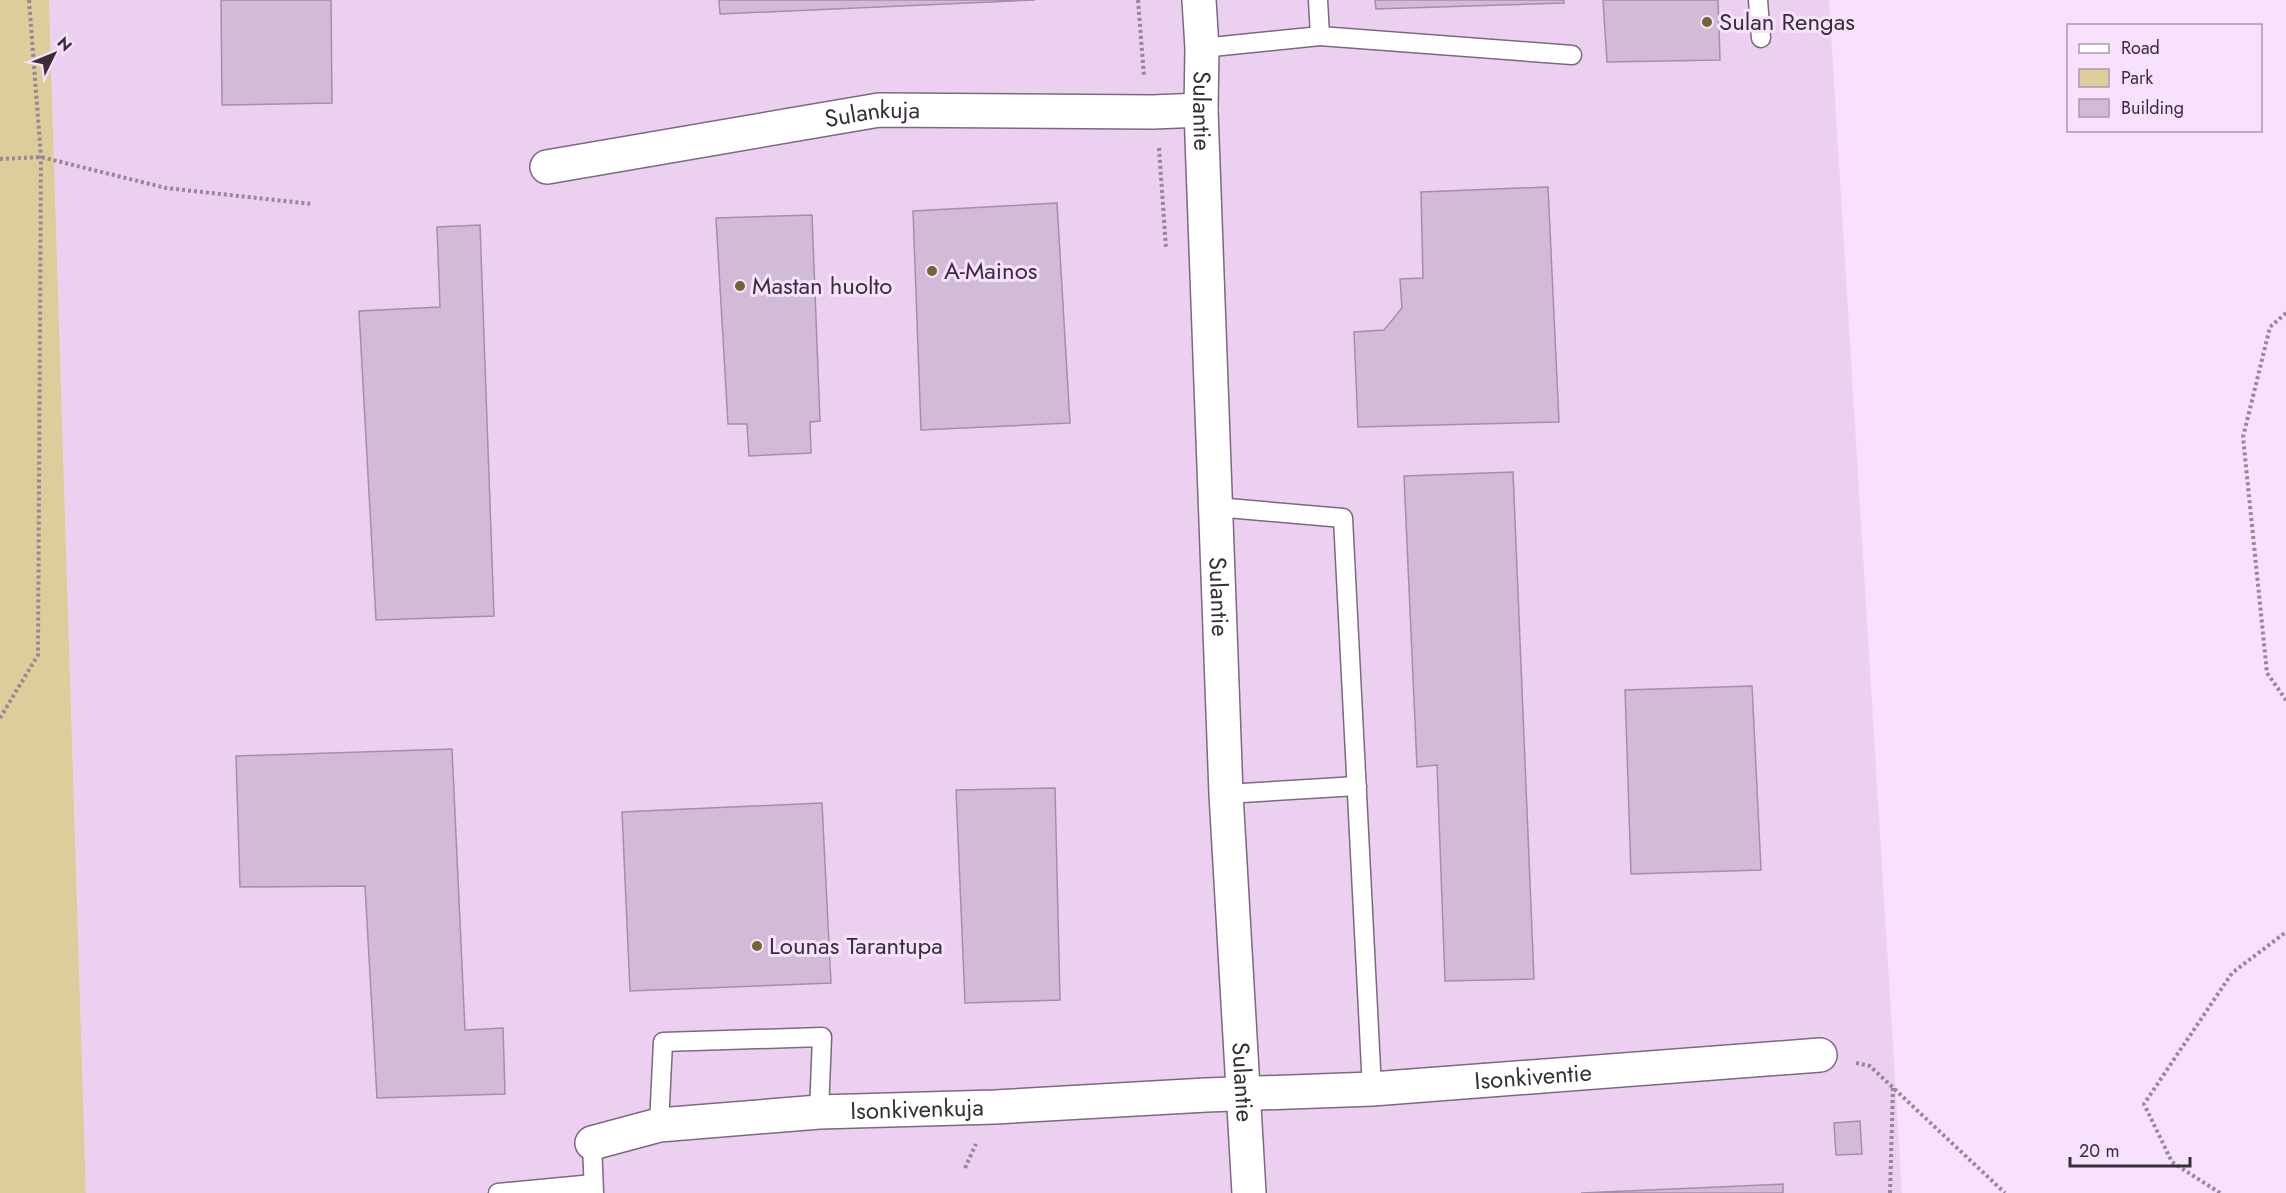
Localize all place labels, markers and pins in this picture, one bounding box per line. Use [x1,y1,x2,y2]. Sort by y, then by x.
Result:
place label: Sulan Rengas [1719,4,1855,39]
marker: Sulan Rengas [1700,15,1714,29]
place label: A-Mainos [944,253,1037,288]
marker: A-Mainos [925,264,939,278]
place label: Mastan huolto [752,268,892,303]
marker: Mastan huolto [733,279,747,293]
place label: Lounas Tarantupa [769,928,943,963]
marker: Lounas Tarantupa [750,939,764,953]

